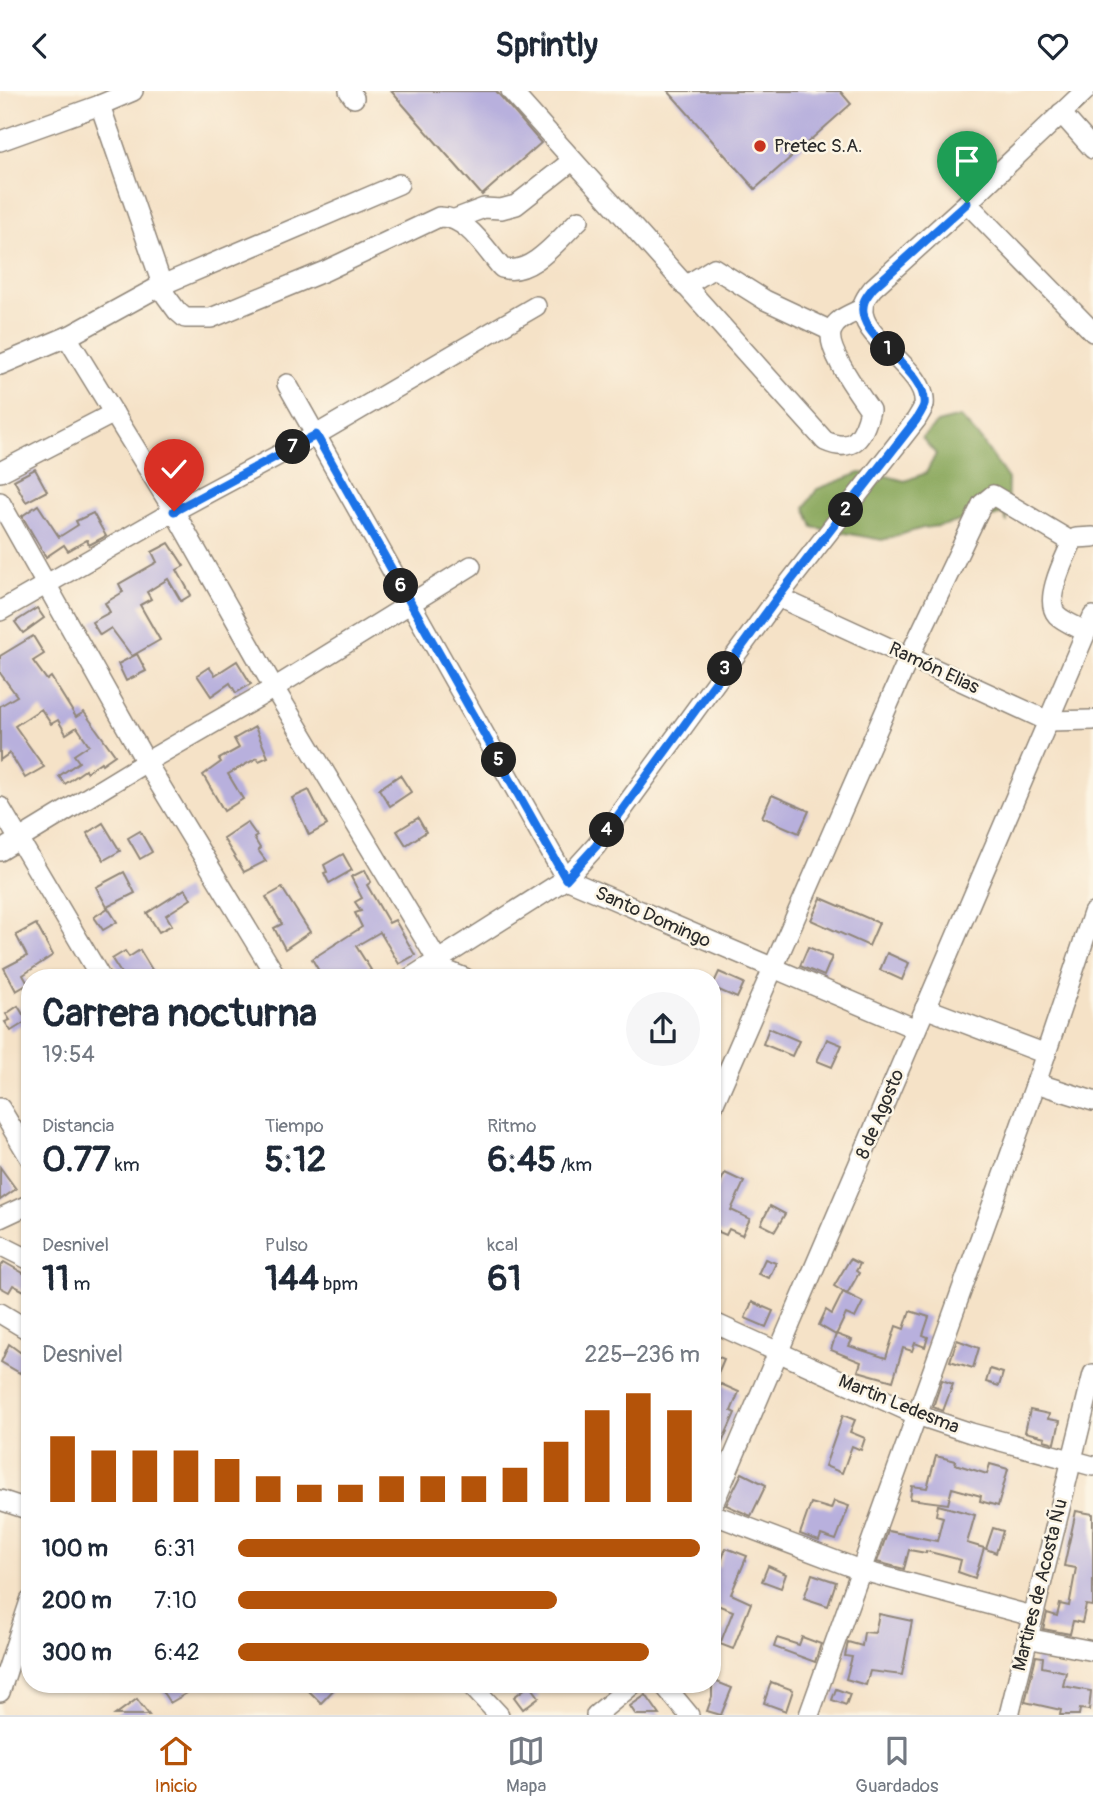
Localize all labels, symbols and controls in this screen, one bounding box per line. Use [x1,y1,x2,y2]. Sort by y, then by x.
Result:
text: Sprintly [495,26,598,66]
icon: back [21,27,59,65]
icon: heart [1034,27,1072,65]
pin [937,131,997,203]
place label: Pretec S.A. [774,134,862,158]
marker: Pretec S.A. [752,138,768,154]
icon: arrive [948,142,986,180]
pin: 1 [870,331,906,367]
text: 1 [884,336,891,360]
pin: 7 [276,429,310,465]
text: 7 [287,434,298,458]
pin [144,439,204,511]
icon: check [155,450,193,488]
pin: 2 [828,493,864,527]
text: 2 [840,497,851,521]
pin: 6 [384,568,418,603]
text: 6 [395,573,406,597]
street label: Ramón Elias [885,637,984,700]
pin: 3 [708,651,742,687]
text: 3 [719,656,730,680]
pin: 5 [482,743,516,777]
text: 5 [493,747,504,771]
pin: 4 [590,813,624,847]
text: 4 [601,817,612,841]
street label: Santo Domingo [591,881,715,953]
text: Carrera nocturna [42,990,317,1038]
button: share [626,992,700,1066]
text: 19:54 [42,1040,95,1069]
street label: 8 de Agosto [850,1066,910,1162]
text: Distancia [42,1114,114,1138]
text: Tiempo [265,1114,324,1138]
text: Ritmo [487,1114,536,1138]
text: 0.77 [42,1138,111,1182]
text: 5:12 [265,1138,326,1182]
text: 6:45 [487,1138,556,1182]
text: km [111,1153,140,1177]
text: /km [556,1153,592,1177]
text: Desnivel [42,1233,109,1257]
text: Pulso [265,1233,308,1257]
text: kcal [487,1233,518,1257]
text: 11 [42,1257,69,1301]
text: 144 [265,1257,319,1301]
text: 61 [487,1257,521,1301]
text: m [69,1272,90,1296]
text: bpm [319,1272,358,1296]
text: Desnivel [42,1340,123,1369]
text: 225–236 m [584,1340,700,1369]
street label: Martin Ledesma [835,1369,963,1439]
street label: Martires de Acosta Ñu [1007,1496,1073,1674]
text: 100 m [42,1534,108,1563]
text: 6:31 [154,1534,195,1563]
text: 200 m [42,1586,112,1615]
text: 7:10 [154,1586,197,1615]
text: 300 m [42,1638,112,1667]
text: 6:42 [154,1638,200,1667]
tab: Inicio [154,1732,197,1798]
tab: Mapa [506,1732,546,1798]
tab: Guardados [855,1732,939,1798]

